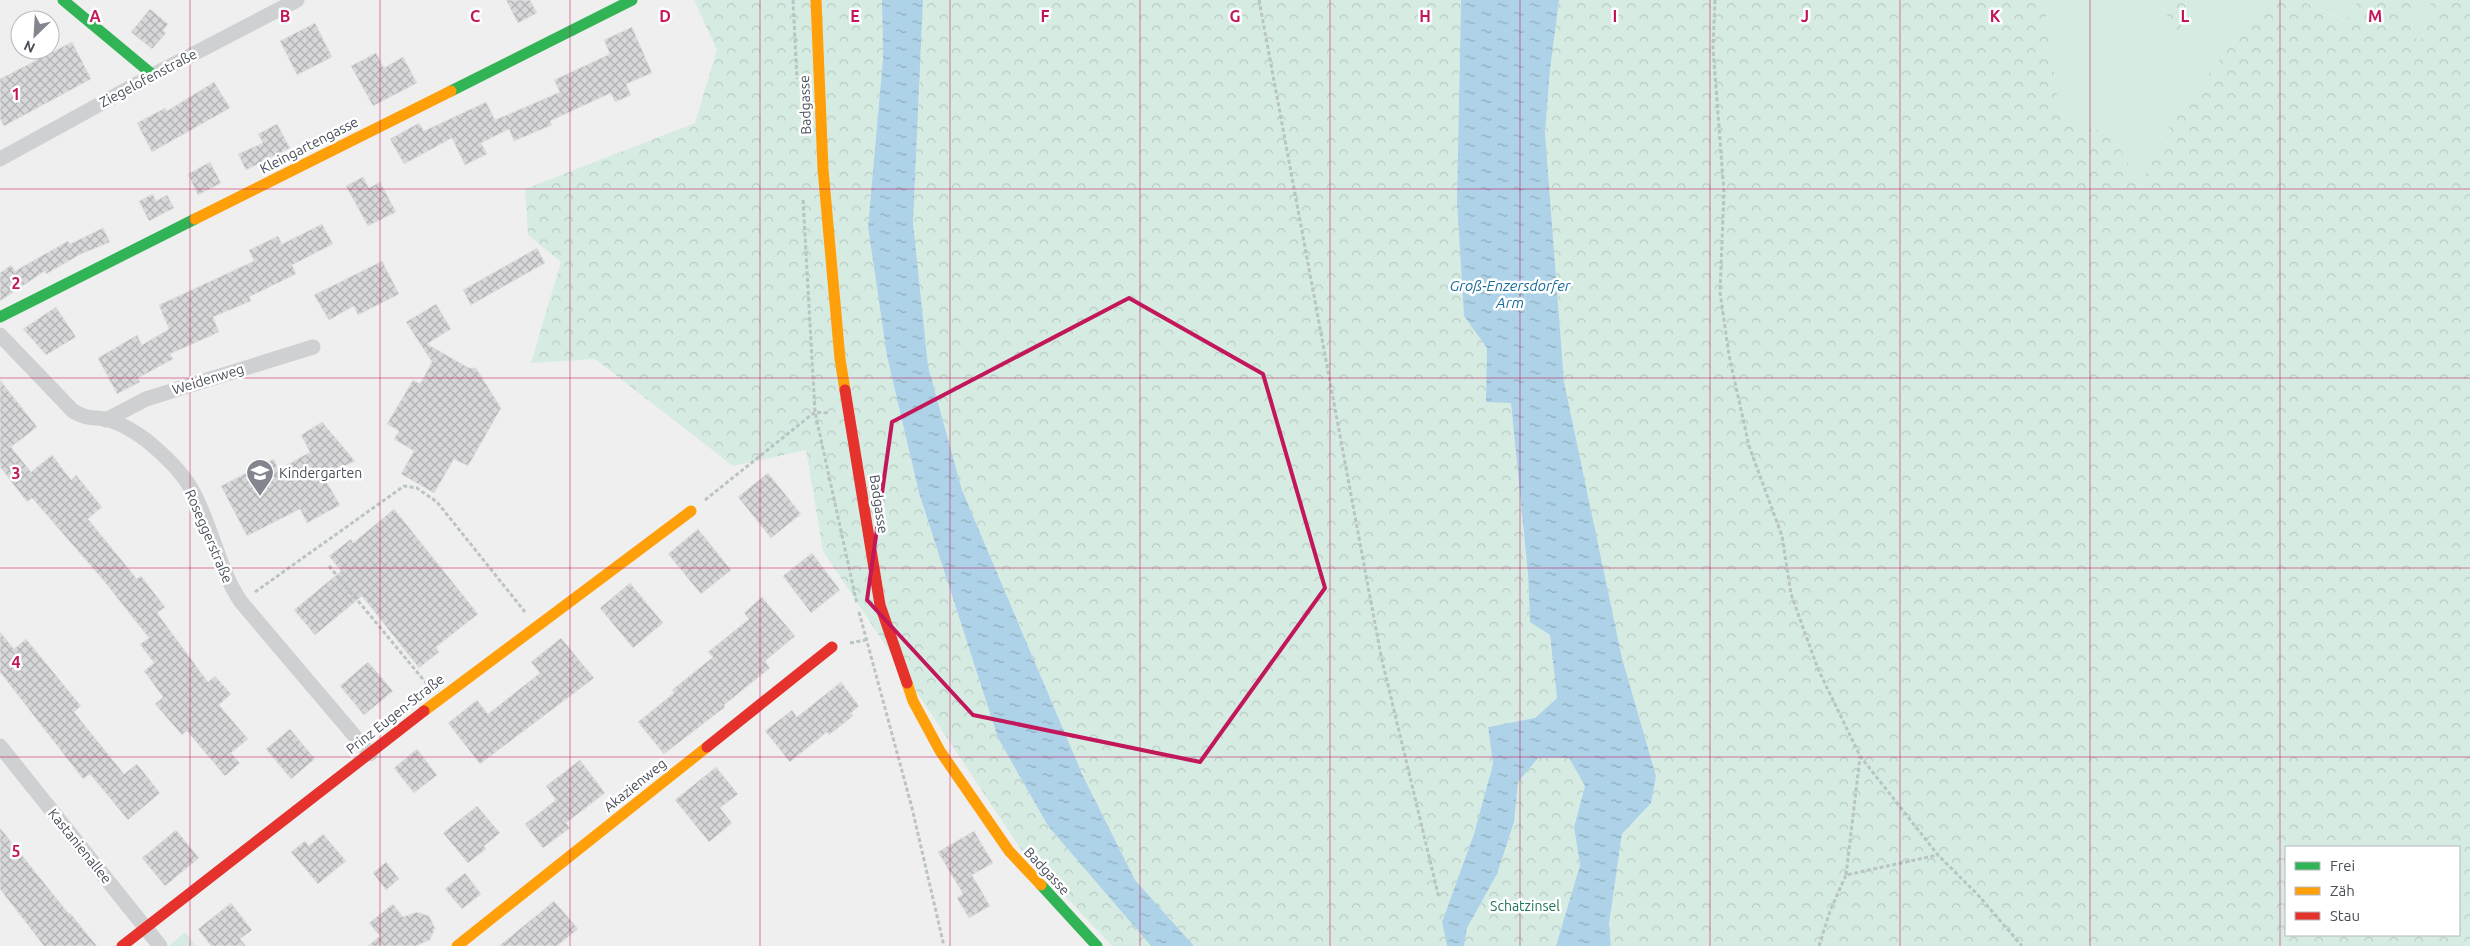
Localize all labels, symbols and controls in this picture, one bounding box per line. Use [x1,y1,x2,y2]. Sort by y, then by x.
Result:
text: A [89,7,101,25]
text: B [280,7,290,25]
text: C [470,7,480,25]
text: D [659,7,671,25]
text: E [850,7,860,25]
text: F [1041,7,1050,25]
text: G [1229,7,1241,25]
text: H [1419,7,1431,25]
text: I [1613,7,1617,25]
text: J [1801,7,1809,25]
text: K [1990,7,2001,25]
text: L [2181,7,2190,25]
text: M [2368,7,2382,25]
north arrow [10,10,60,60]
text: N [21,37,38,56]
street label: Ziegelofenstraße [97,46,199,110]
street label: Badgasse [796,75,814,135]
text: 1 [11,85,21,103]
street label: Kleingartengasse [257,113,361,177]
text: 2 [11,274,21,292]
water label: Groß-Enzersdorfer Arm [1449,277,1572,311]
street label: Weidenweg [170,360,246,398]
school or university icon: Kindergarten [245,458,275,497]
text: 3 [11,464,21,482]
place label: Kindergarten [279,465,362,481]
street label: Badgasse [866,473,892,535]
street label: Roseggerstraße [182,487,236,585]
text: 4 [11,653,21,671]
street label: Prinz Eugen-Straße [343,671,447,757]
street label: Akazienweg [601,755,669,815]
street label: Kastanienallee [45,805,115,887]
text: 5 [11,842,21,860]
street label: Badgasse [1021,844,1073,898]
legend [2285,846,2460,936]
text: Frei [2330,857,2355,874]
text: Zäh [2330,882,2355,899]
park label: Schatzinsel [1490,898,1560,914]
text: Stau [2330,907,2360,924]

